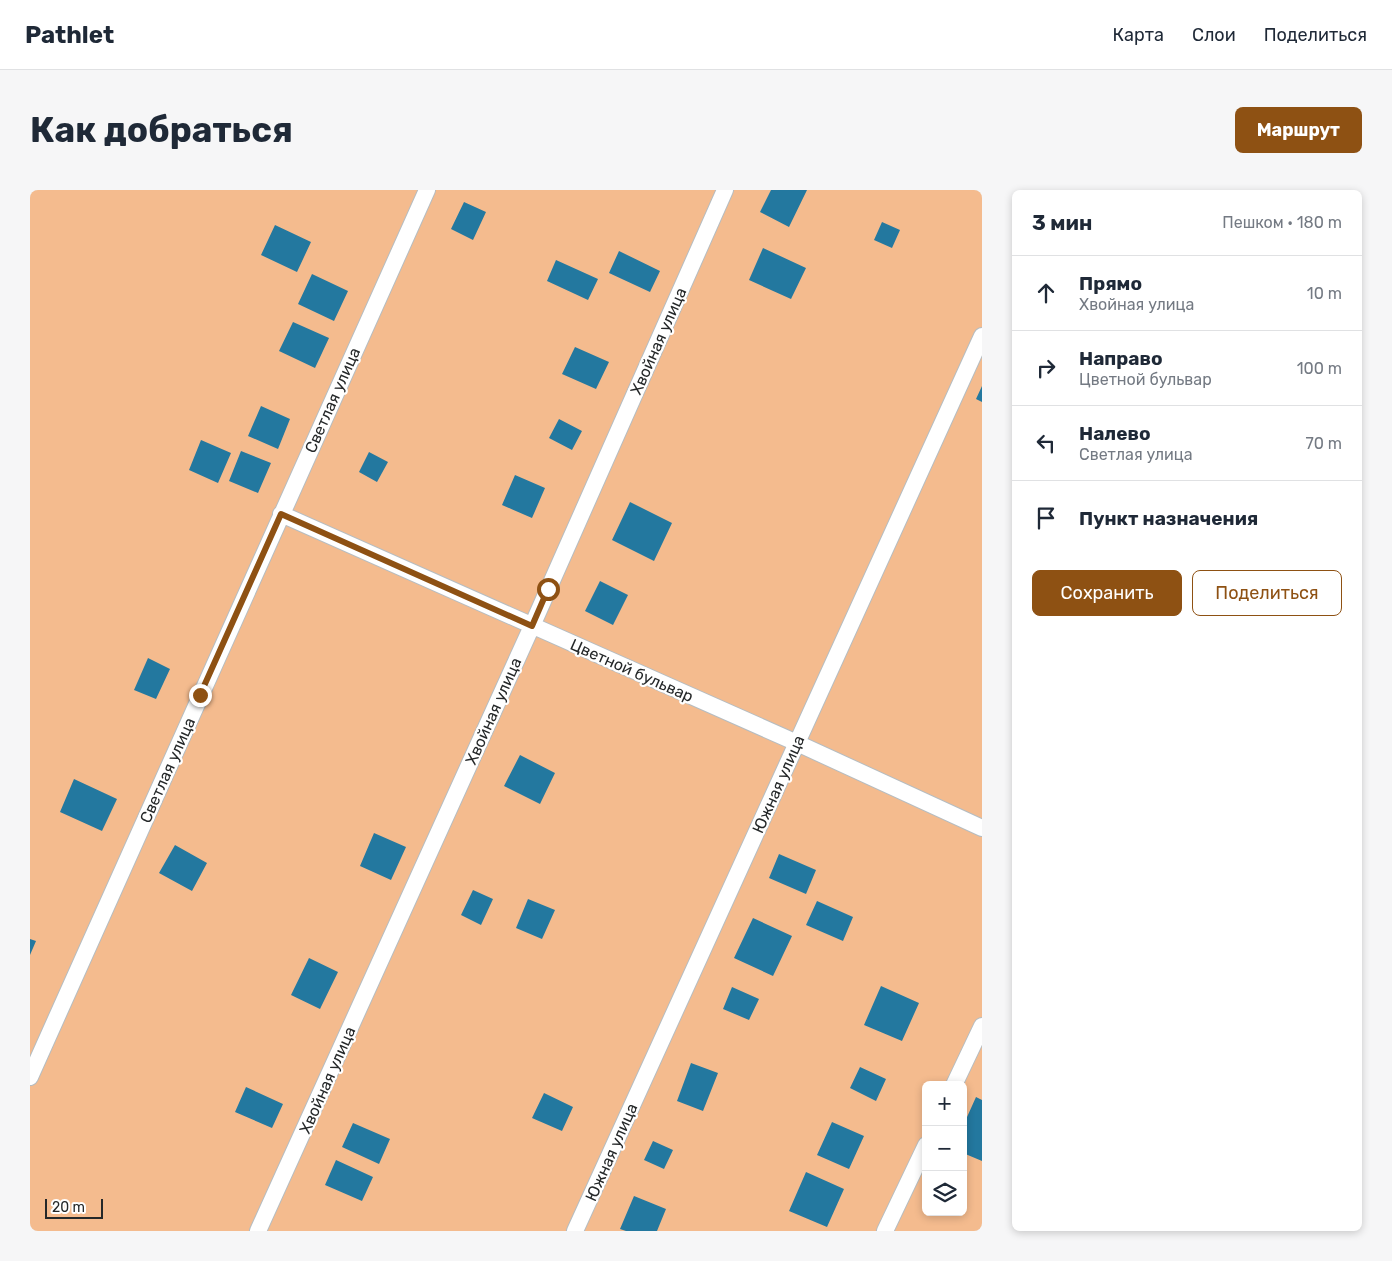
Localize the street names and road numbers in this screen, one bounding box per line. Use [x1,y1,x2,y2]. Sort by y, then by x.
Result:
street label: Хвойная улица [626,285,691,398]
street label: Светлая улица [301,344,364,456]
street label: Цветной бульвар [567,635,696,706]
street label: Хвойная улица [461,655,526,768]
street label: Светлая улица [136,714,199,826]
street label: Южная улица [748,732,809,836]
street label: Хвойная улица [295,1024,360,1137]
street label: Южная улица [581,1100,642,1204]

